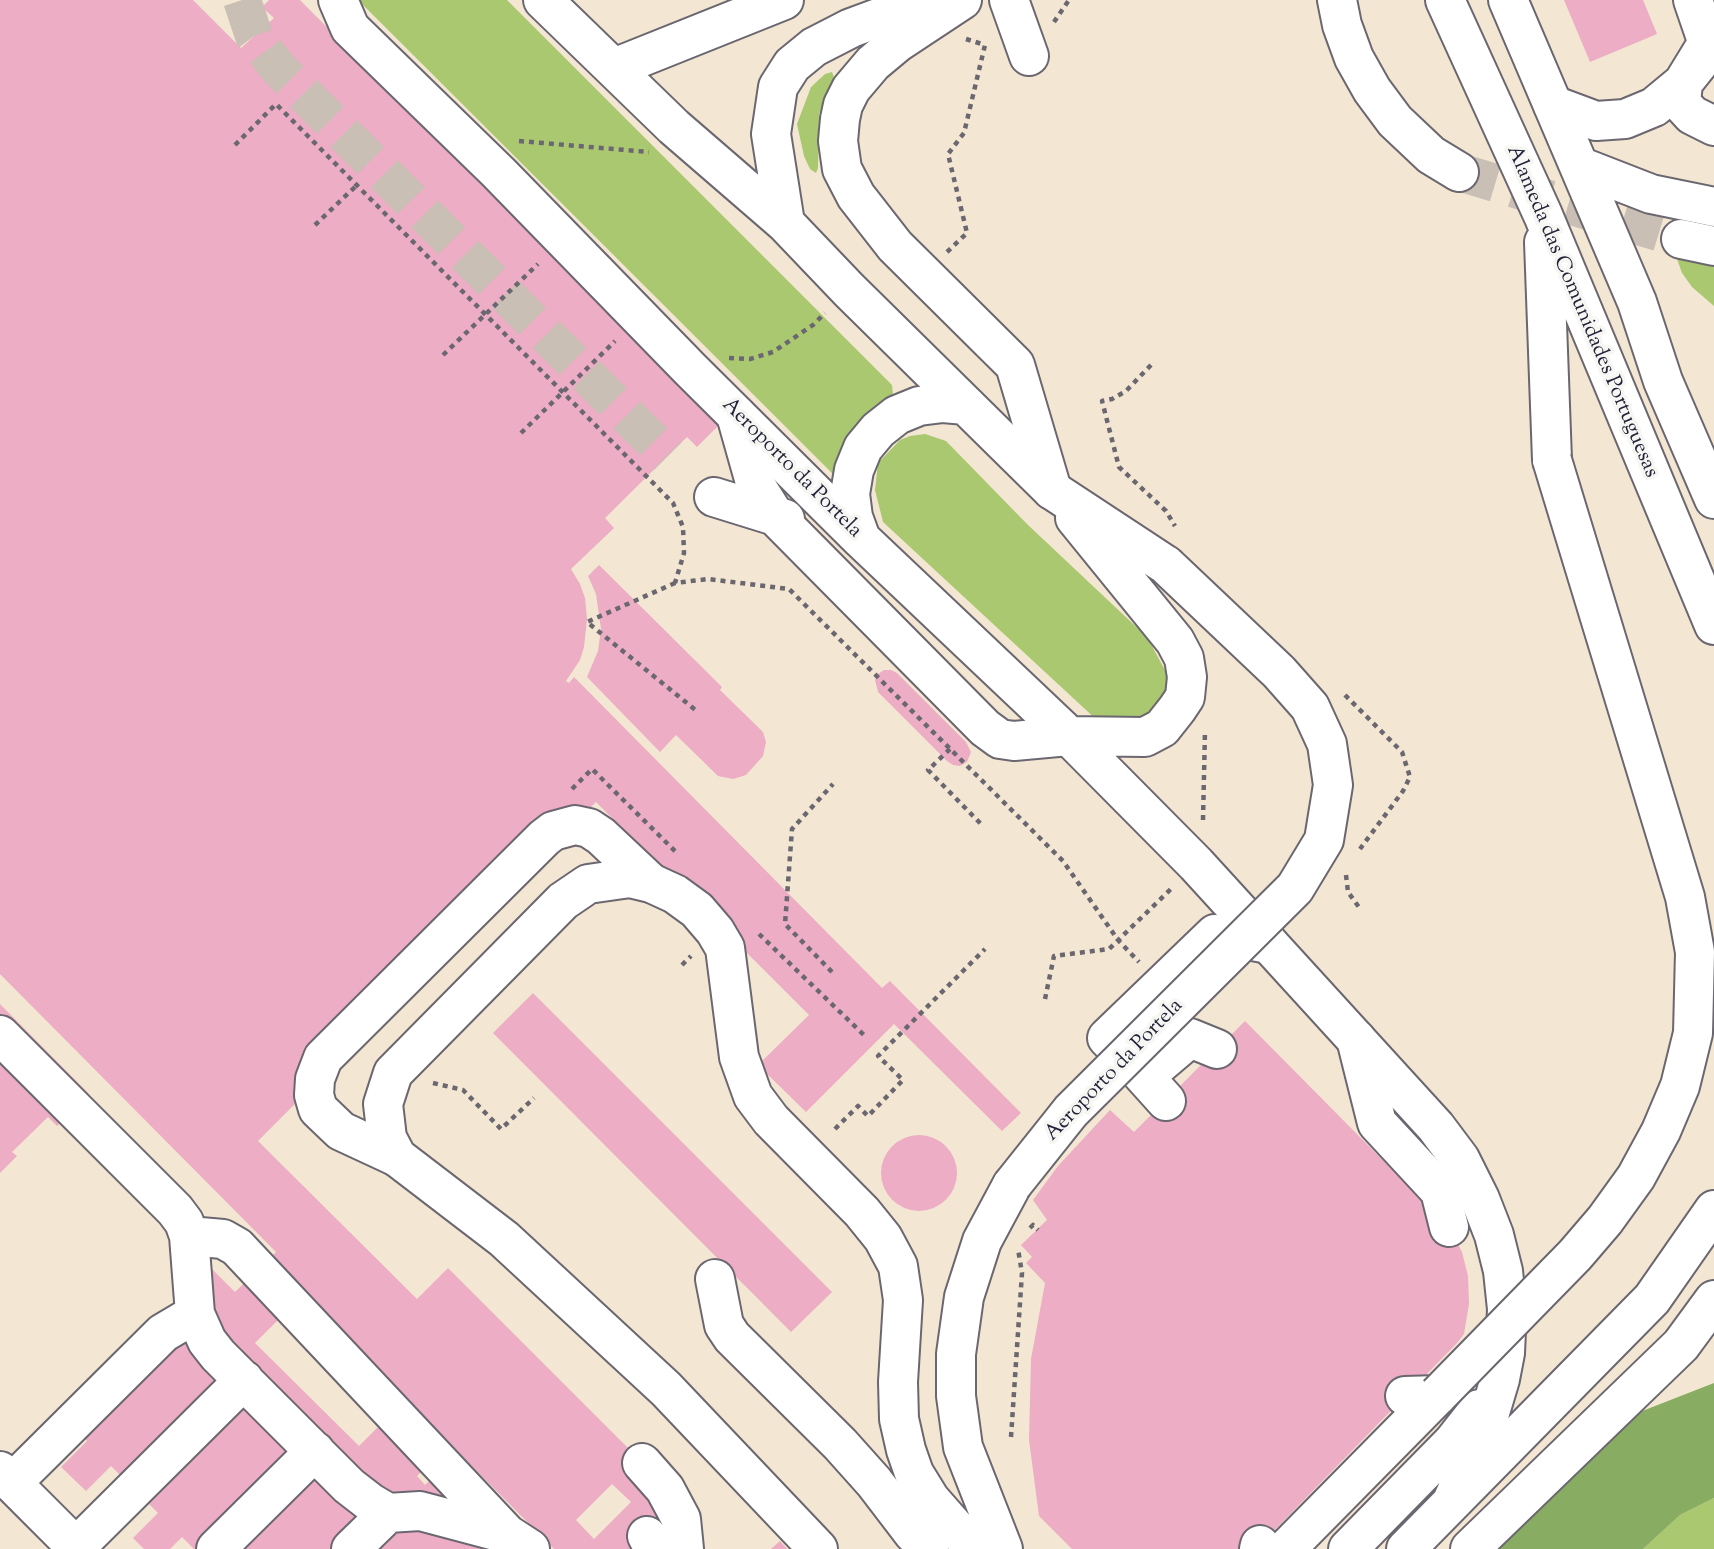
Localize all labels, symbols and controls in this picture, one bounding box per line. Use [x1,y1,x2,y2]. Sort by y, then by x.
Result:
street label: Alameda das Comunidades Portuguesas [1499,142,1663,482]
street label: Aeroporto da Portela [716,394,866,544]
street label: Aeroporto da Portela [1041,995,1189,1147]

